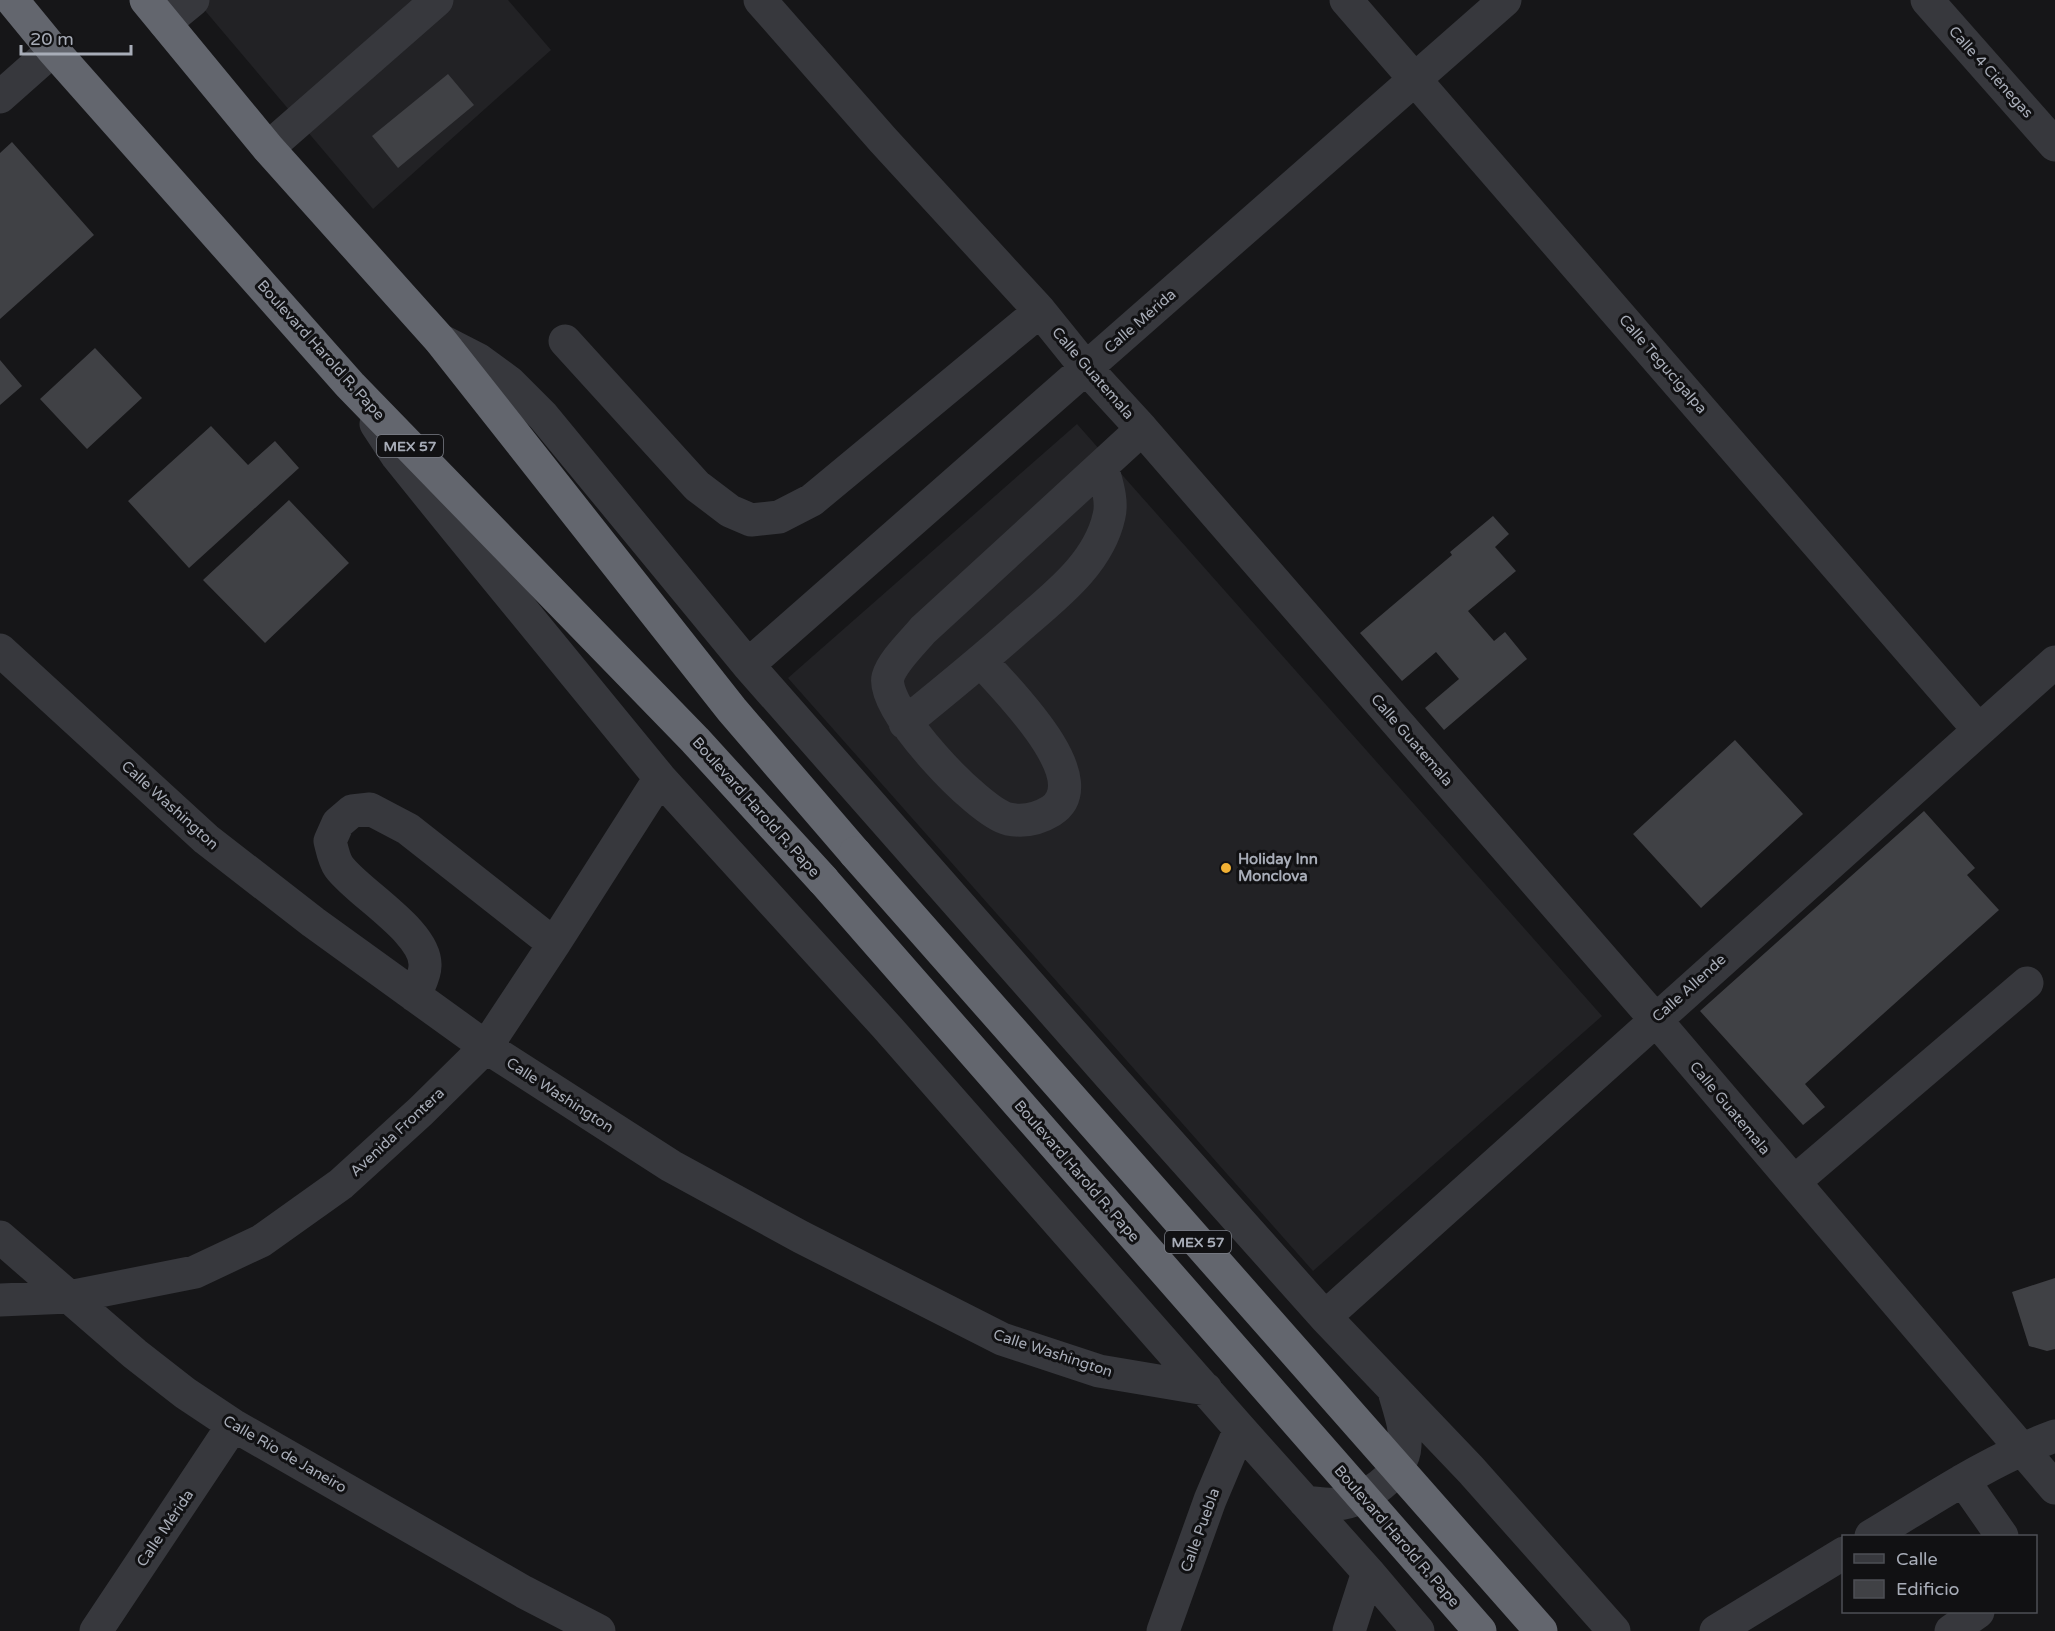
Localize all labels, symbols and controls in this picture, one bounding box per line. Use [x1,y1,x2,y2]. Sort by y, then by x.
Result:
scale bar [21,18,130,56]
street label: Calle 4 Ciénegas [1945,22,2037,122]
text: 20 m [30,28,74,50]
street label: Boulevard Harold R. Pape [253,276,389,424]
street label: Calle Mérida [1101,285,1179,357]
street label: Calle Tegucigalpa [1615,311,1711,417]
street label: Calle Guatemala [1048,323,1138,423]
road number: MEX 57 [377,435,443,457]
street label: Calle Guatemala [1367,690,1457,790]
street label: Boulevard Harold R. Pape [688,733,824,881]
street label: Calle Washington [118,757,222,853]
place label: Holiday Inn Monclova [1238,850,1318,885]
marker: Holiday Inn Monclova [1219,861,1233,875]
street label: Calle Allende [1648,950,1730,1026]
street label: Calle Washington [503,1054,617,1136]
street label: Calle Guatemala [1686,1058,1774,1158]
street label: Avenida Frontera [346,1084,448,1180]
street label: Boulevard Harold R. Pape [1011,1096,1143,1246]
road number: MEX 57 [1165,1231,1231,1253]
street label: Calle Washington [991,1325,1115,1381]
street label: Calle Río de Janeiro [220,1411,350,1497]
street label: Boulevard Harold R. Pape [1331,1461,1463,1611]
street label: Calle Mérida [133,1486,197,1570]
street label: Calle Puebla [1177,1486,1223,1574]
legend [1842,1535,2037,1613]
text: Calle [1896,1548,1938,1570]
text: Edificio [1896,1578,1960,1600]

